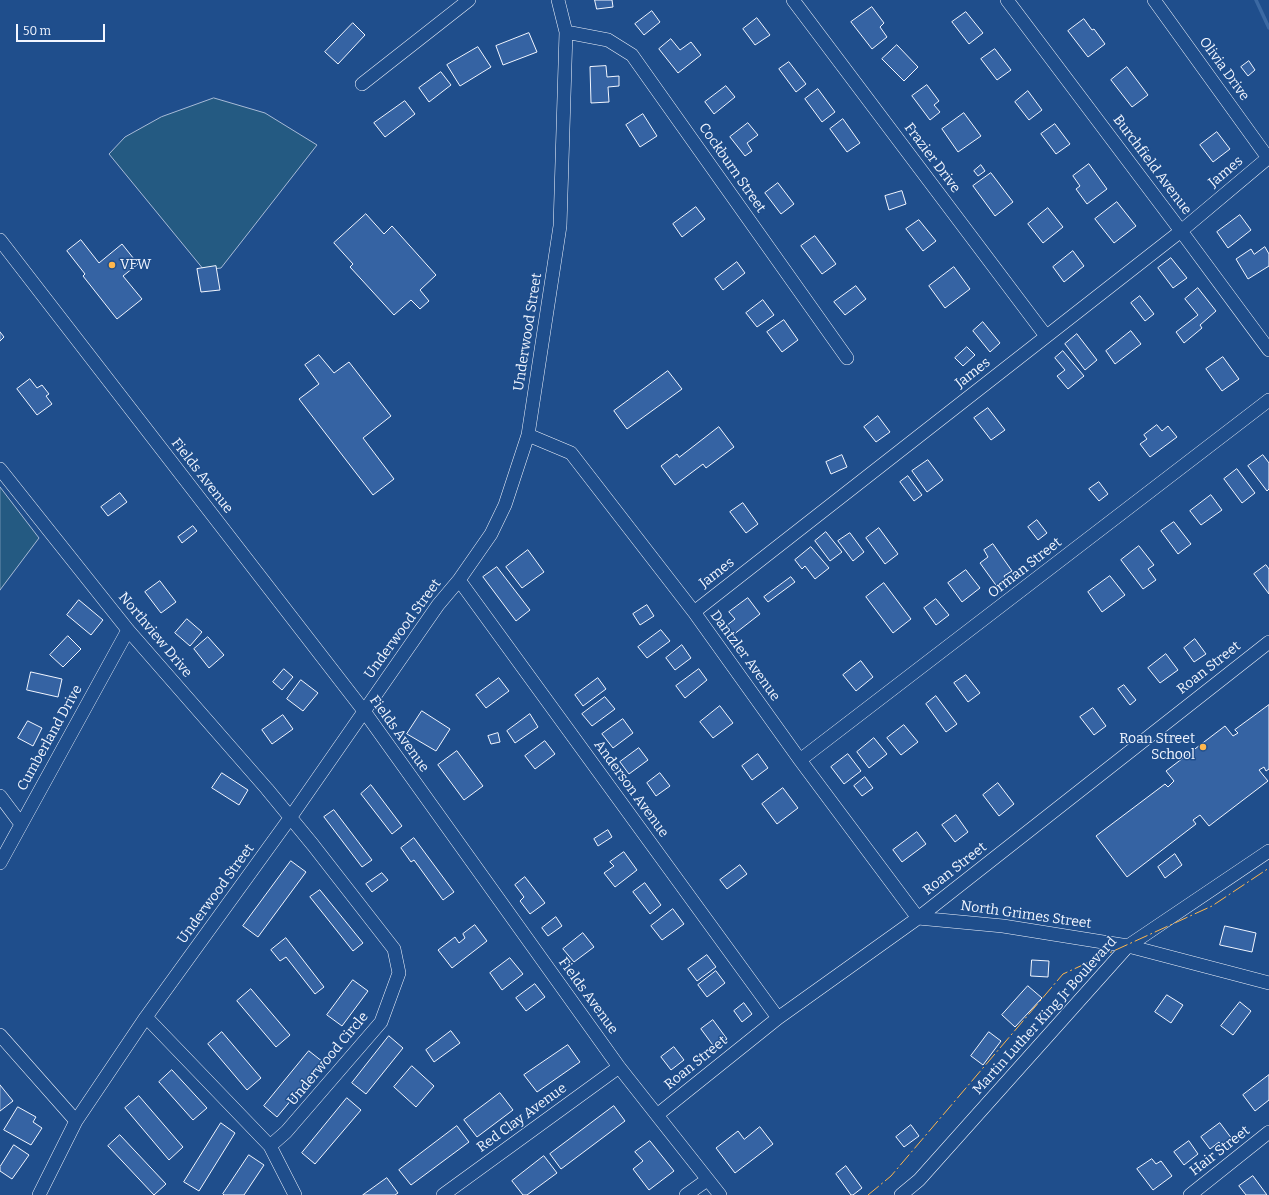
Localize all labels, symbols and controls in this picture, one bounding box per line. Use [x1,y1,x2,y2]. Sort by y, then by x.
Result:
scale bar [18,16,107,42]
text: 50 m [23,24,51,38]
street label: Olivia Drive [1195,34,1253,104]
street label: Burchfield Avenue [1109,112,1195,218]
street label: Cockburn Street [695,120,769,216]
street label: Frazier Drive [900,120,964,196]
street label: James [1205,153,1247,191]
place label: VFW [120,257,151,273]
marker: VFW [107,260,117,270]
street label: Underwood Street [510,272,546,392]
street label: James [952,354,994,392]
street label: Fields Avenue [168,435,236,517]
street label: Orman Street [985,534,1065,602]
street label: James [696,554,738,592]
street label: Underwood Street [361,576,445,682]
street label: Northview Drive [115,589,195,681]
street label: Dantzler Avenue [706,607,784,705]
street label: Roan Street [1174,638,1244,698]
street label: Cumberland Drive [14,682,86,794]
street label: Fields Avenue [366,692,432,776]
place label: Roan Street School [1119,731,1195,764]
street label: Anderson Avenue [590,737,672,841]
marker: Roan Street School [1198,742,1208,752]
street label: Roan Street [920,839,990,899]
street label: Underwood Street [174,841,258,947]
street label: North Grimes Street [959,897,1093,933]
street label: Martin Luther King Jr Boulevard [970,934,1120,1098]
street label: Fields Avenue [555,954,621,1038]
street label: Underwood Circle [284,1009,372,1109]
street label: Roan Street [661,1033,731,1093]
street label: Red Clay Avenue [474,1080,570,1156]
street label: Hair Street [1187,1122,1253,1180]

